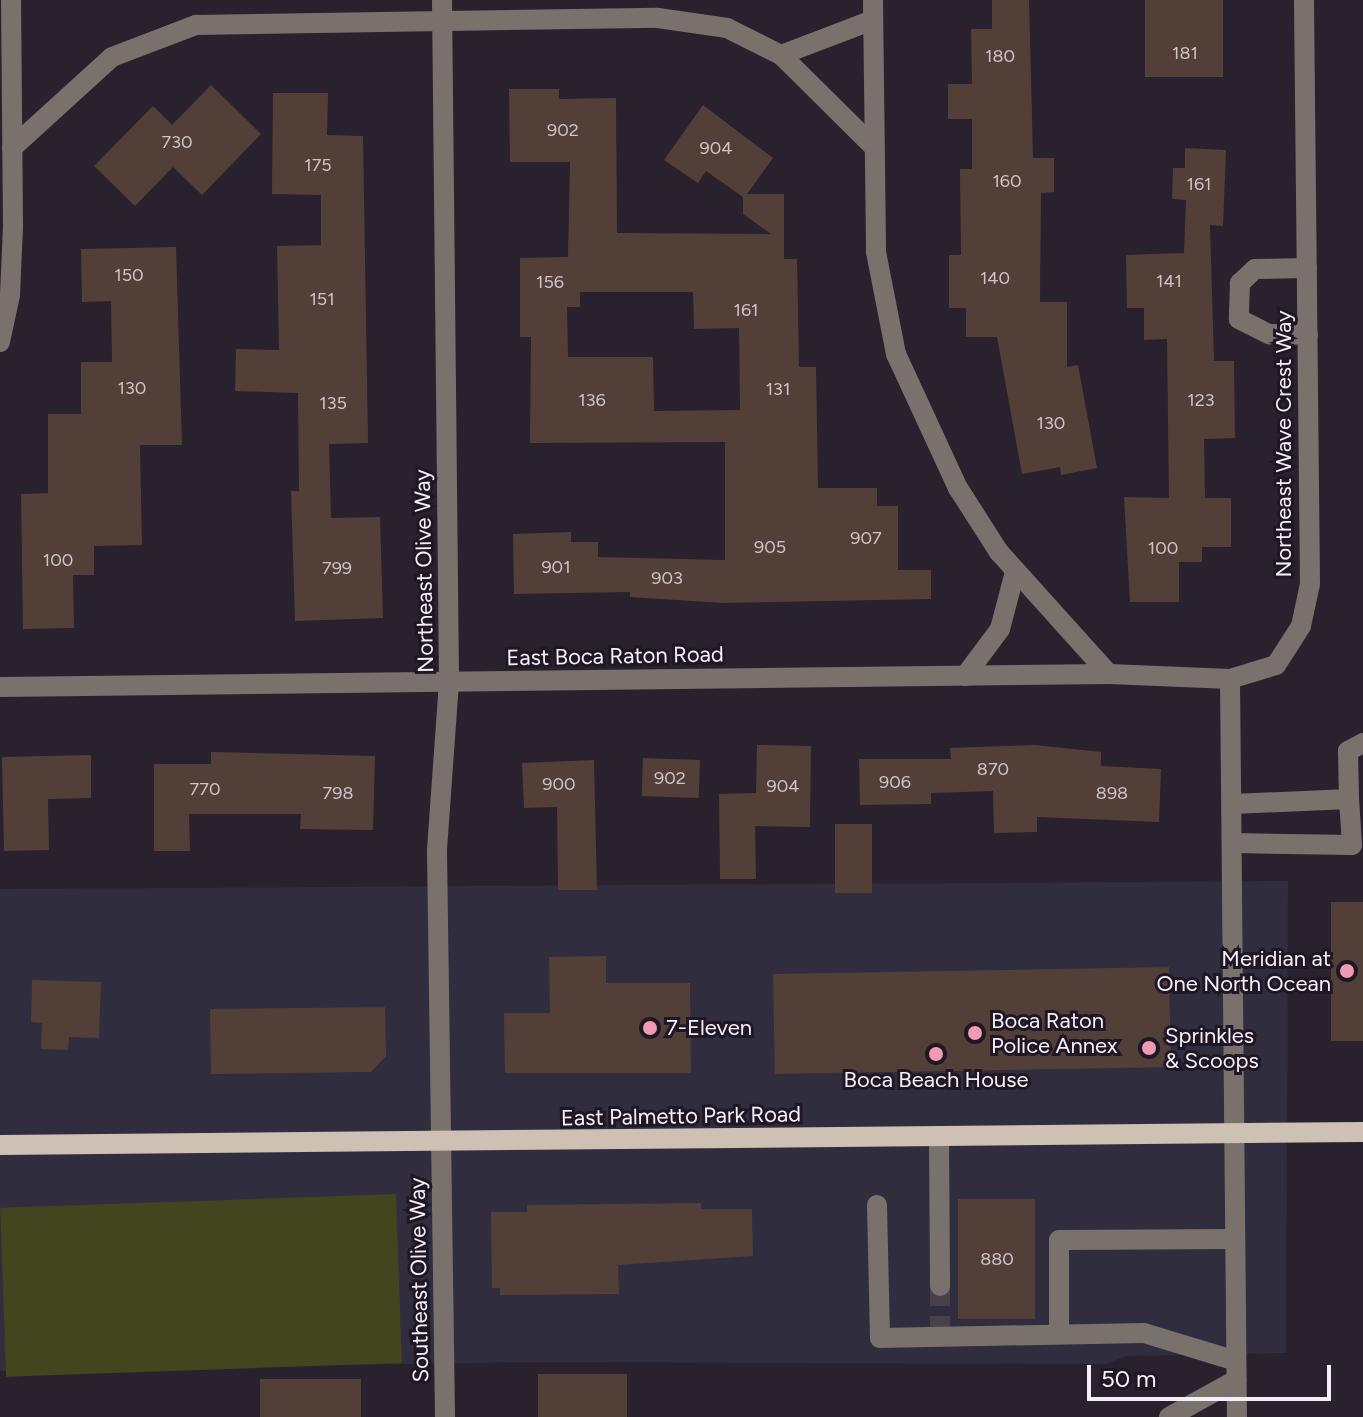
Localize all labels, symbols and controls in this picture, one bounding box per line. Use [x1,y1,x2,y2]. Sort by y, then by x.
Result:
house number: 181 [1172,42,1198,64]
house number: 180 [985,45,1015,67]
house number: 902 [547,119,579,141]
house number: 730 [162,131,192,153]
house number: 904 [700,137,732,159]
house number: 175 [304,154,332,176]
house number: 160 [992,170,1022,192]
house number: 161 [1186,173,1212,195]
house number: 150 [114,264,144,286]
house number: 140 [980,267,1010,289]
house number: 141 [1156,270,1182,292]
house number: 156 [536,271,564,293]
house number: 151 [309,288,335,310]
house number: 161 [733,299,759,321]
street label: Northeast Wave Crest Way [1271,310,1297,578]
house number: 130 [118,377,146,399]
house number: 131 [766,378,790,400]
house number: 136 [578,389,606,411]
house number: 123 [1187,389,1215,411]
house number: 135 [319,392,347,414]
house number: 130 [1037,412,1065,434]
street label: Northeast Olive Way [409,469,439,673]
house number: 907 [850,527,882,549]
house number: 905 [754,536,786,558]
house number: 100 [1148,537,1178,559]
house number: 100 [43,549,73,571]
house number: 901 [541,556,571,578]
house number: 799 [322,557,352,579]
house number: 903 [651,567,683,589]
street label: East Boca Raton Road [506,641,724,671]
house number: 870 [977,758,1009,780]
house number: 902 [654,767,686,789]
house number: 906 [879,771,911,793]
house number: 900 [542,773,576,795]
house number: 904 [767,775,799,797]
house number: 770 [190,778,220,800]
house number: 798 [323,782,353,804]
house number: 898 [1096,782,1128,804]
place label: Meridian at One North Ocean [1156,945,1331,996]
marker: Meridian at One North Ocean [1338,962,1356,980]
place label: Boca Raton Police Annex [991,1007,1117,1058]
place label: 7-Eleven [666,1015,752,1041]
marker: 7-Eleven [641,1019,659,1037]
place label: Sprinkles & Scoops [1165,1022,1259,1074]
marker: Boca Raton Police Annex [966,1024,984,1042]
marker: Sprinkles & Scoops [1140,1039,1158,1057]
marker: Boca Beach House [927,1045,945,1063]
place label: Boca Beach House [844,1067,1028,1093]
street label: East Palmetto Park Road [561,1101,801,1131]
street label: Southeast Olive Way [404,1177,434,1383]
house number: 880 [980,1248,1014,1270]
scale bar [1091,1349,1335,1399]
text: 50 m [1101,1364,1157,1393]

